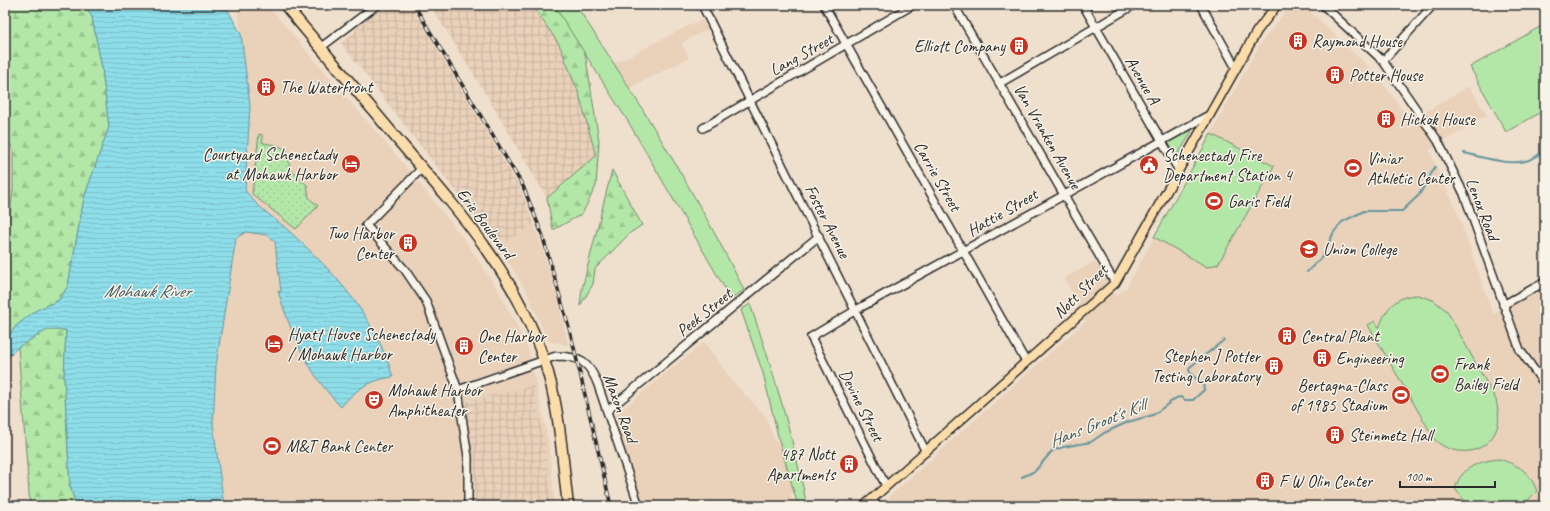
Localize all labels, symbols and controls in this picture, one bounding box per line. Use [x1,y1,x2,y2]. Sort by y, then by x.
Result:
street label: Lang Street [766,27,839,80]
building icon: Raymond House [1287,30,1309,52]
place label: Raymond House [1312,31,1403,52]
building icon: Elliott Company [1008,35,1030,57]
place label: Elliott Company [914,36,1006,57]
street label: Avenue A [1121,53,1165,109]
building icon: Potter House [1324,64,1346,86]
place label: Potter House [1349,65,1424,86]
building icon: The Waterfront [255,76,277,98]
place label: The Waterfront [280,77,375,98]
street label: Van Vranken Avenue [1009,80,1087,194]
building icon: Hickok House [1375,108,1397,130]
place label: Hickok House [1400,109,1476,130]
street label: Carrie Street [909,138,967,217]
place label: Courtyard Schenectady at Mohawk Harbor [203,144,339,185]
place label: Schenectady Fire Department Station 4 [1163,145,1294,186]
place label: Viniar Athletic Center [1367,148,1457,189]
hotel icon: Courtyard Schenectady at Mohawk Harbor [340,153,362,175]
public building icon: Schenectady Fire Department Station 4 [1138,154,1160,176]
sports icon: Viniar Athletic Center [1342,157,1364,179]
street label: Lenox Road [1461,175,1505,245]
street label: Foster Avenue [800,181,856,263]
street label: Hattie Street [963,183,1043,241]
street label: Erie Boulevard [452,184,520,265]
sports icon: Garis Field [1203,190,1225,212]
place label: Garis Field [1228,191,1291,212]
place label: Two Harbor Center [327,223,396,264]
building icon: Two Harbor Center [397,232,419,254]
school or university icon: Union College [1298,238,1320,260]
place label: Union College [1323,239,1398,260]
street label: Nott Street [1049,258,1114,323]
water label: Mohawk River [104,280,193,302]
street label: Peek Street [672,282,738,341]
place label: Hyatt House Schenectady / Mohawk Harbor [288,324,436,365]
building icon: Central Plant [1276,325,1298,347]
place label: One Harbor Center [478,326,548,367]
place label: Central Plant [1301,326,1381,347]
hotel icon: Hyatt House Schenectady / Mohawk Harbor [263,333,285,355]
building icon: One Harbor Center [453,335,475,357]
place label: Stephen J Potter Testing Laboratory [1152,346,1262,387]
building icon: Engineering [1311,347,1333,369]
place label: Engineering [1336,348,1405,369]
place label: Frank Bailey Field [1454,354,1520,395]
building icon: Stephen J Potter Testing Laboratory [1263,355,1285,377]
sports icon: Frank Bailey Field [1429,363,1451,385]
street label: Devine Street [834,366,890,447]
street label: Maxon Road [598,371,643,448]
place label: Bertagna-Class of 1985 Stadium [1290,375,1389,416]
place label: Mohawk Harbor Amphitheater [388,380,484,421]
sports icon: Bertagna-Class of 1985 Stadium [1390,384,1412,406]
theatre icon: Mohawk Harbor Amphitheater [363,389,385,411]
water label: Hans Groot's Kill [1046,391,1154,452]
building icon: Steinmetz Hall [1324,424,1346,446]
place label: Steinmetz Hall [1349,425,1436,446]
sports icon: M&T Bank Center [261,435,283,457]
place label: M&T Bank Center [286,436,394,457]
place label: 487 Nott Apartments [767,444,837,485]
building icon: 487 Nott Apartments [838,453,860,475]
scale bar [1400,463,1495,489]
text: 100 m [1406,469,1433,485]
building icon: F W Olin Center [1254,470,1276,492]
place label: F W Olin Center [1279,471,1374,492]

